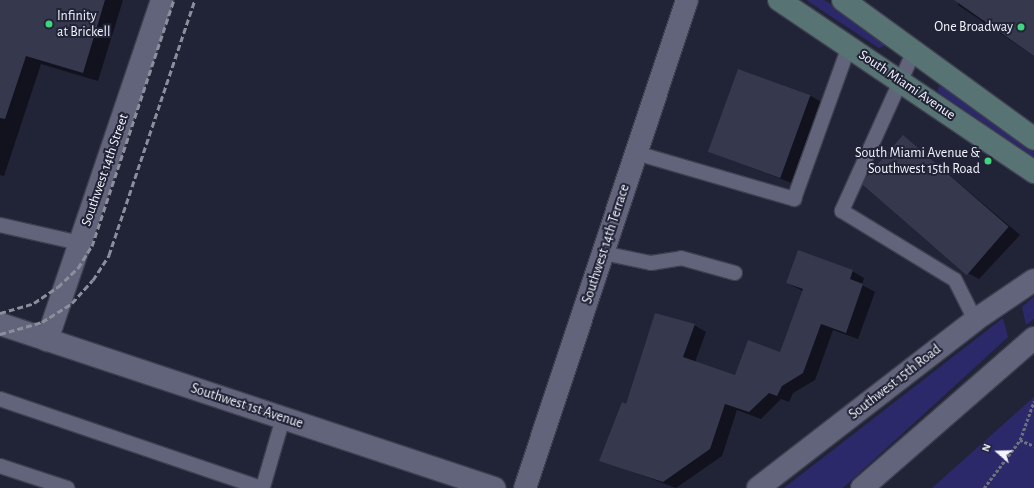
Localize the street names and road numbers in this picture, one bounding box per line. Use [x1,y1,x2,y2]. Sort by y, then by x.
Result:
street label: South Miami Avenue [856,46,958,124]
street label: Southwest 14th Street [78,111,132,229]
street label: Southwest 14th Terrace [579,182,633,306]
street label: Southwest 15th Road [846,341,944,423]
street label: Southwest 1st Avenue [189,380,305,432]

